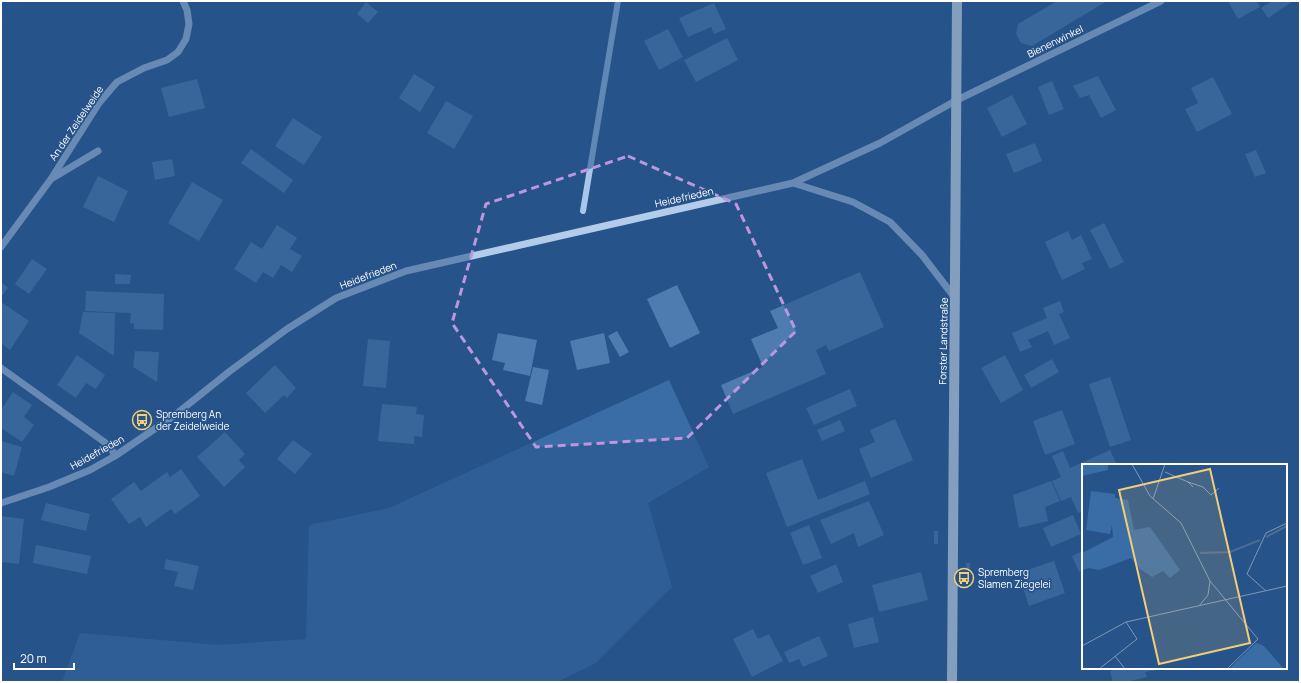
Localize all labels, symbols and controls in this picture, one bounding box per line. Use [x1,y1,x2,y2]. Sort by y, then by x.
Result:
street label: Bienenwinkel [1025,21,1085,61]
street label: An der Zeidelweide [46,83,106,163]
street label: Heidefrieden [653,183,715,211]
street label: Heidefrieden [338,258,398,292]
street label: Forster Landstraße [935,297,951,385]
place label: Spremberg An der Zeidelweide [156,407,229,433]
bus stop icon: Spremberg An der Zeidelweide [131,409,153,431]
street label: Heidefrieden [68,431,127,473]
inset map [1082,464,1287,669]
place label: Spremberg Slamen Ziegelei [978,565,1051,591]
bus stop icon: Spremberg Slamen Ziegelei [953,567,975,589]
scale bar [14,645,74,671]
text: 20 m [20,650,47,667]

